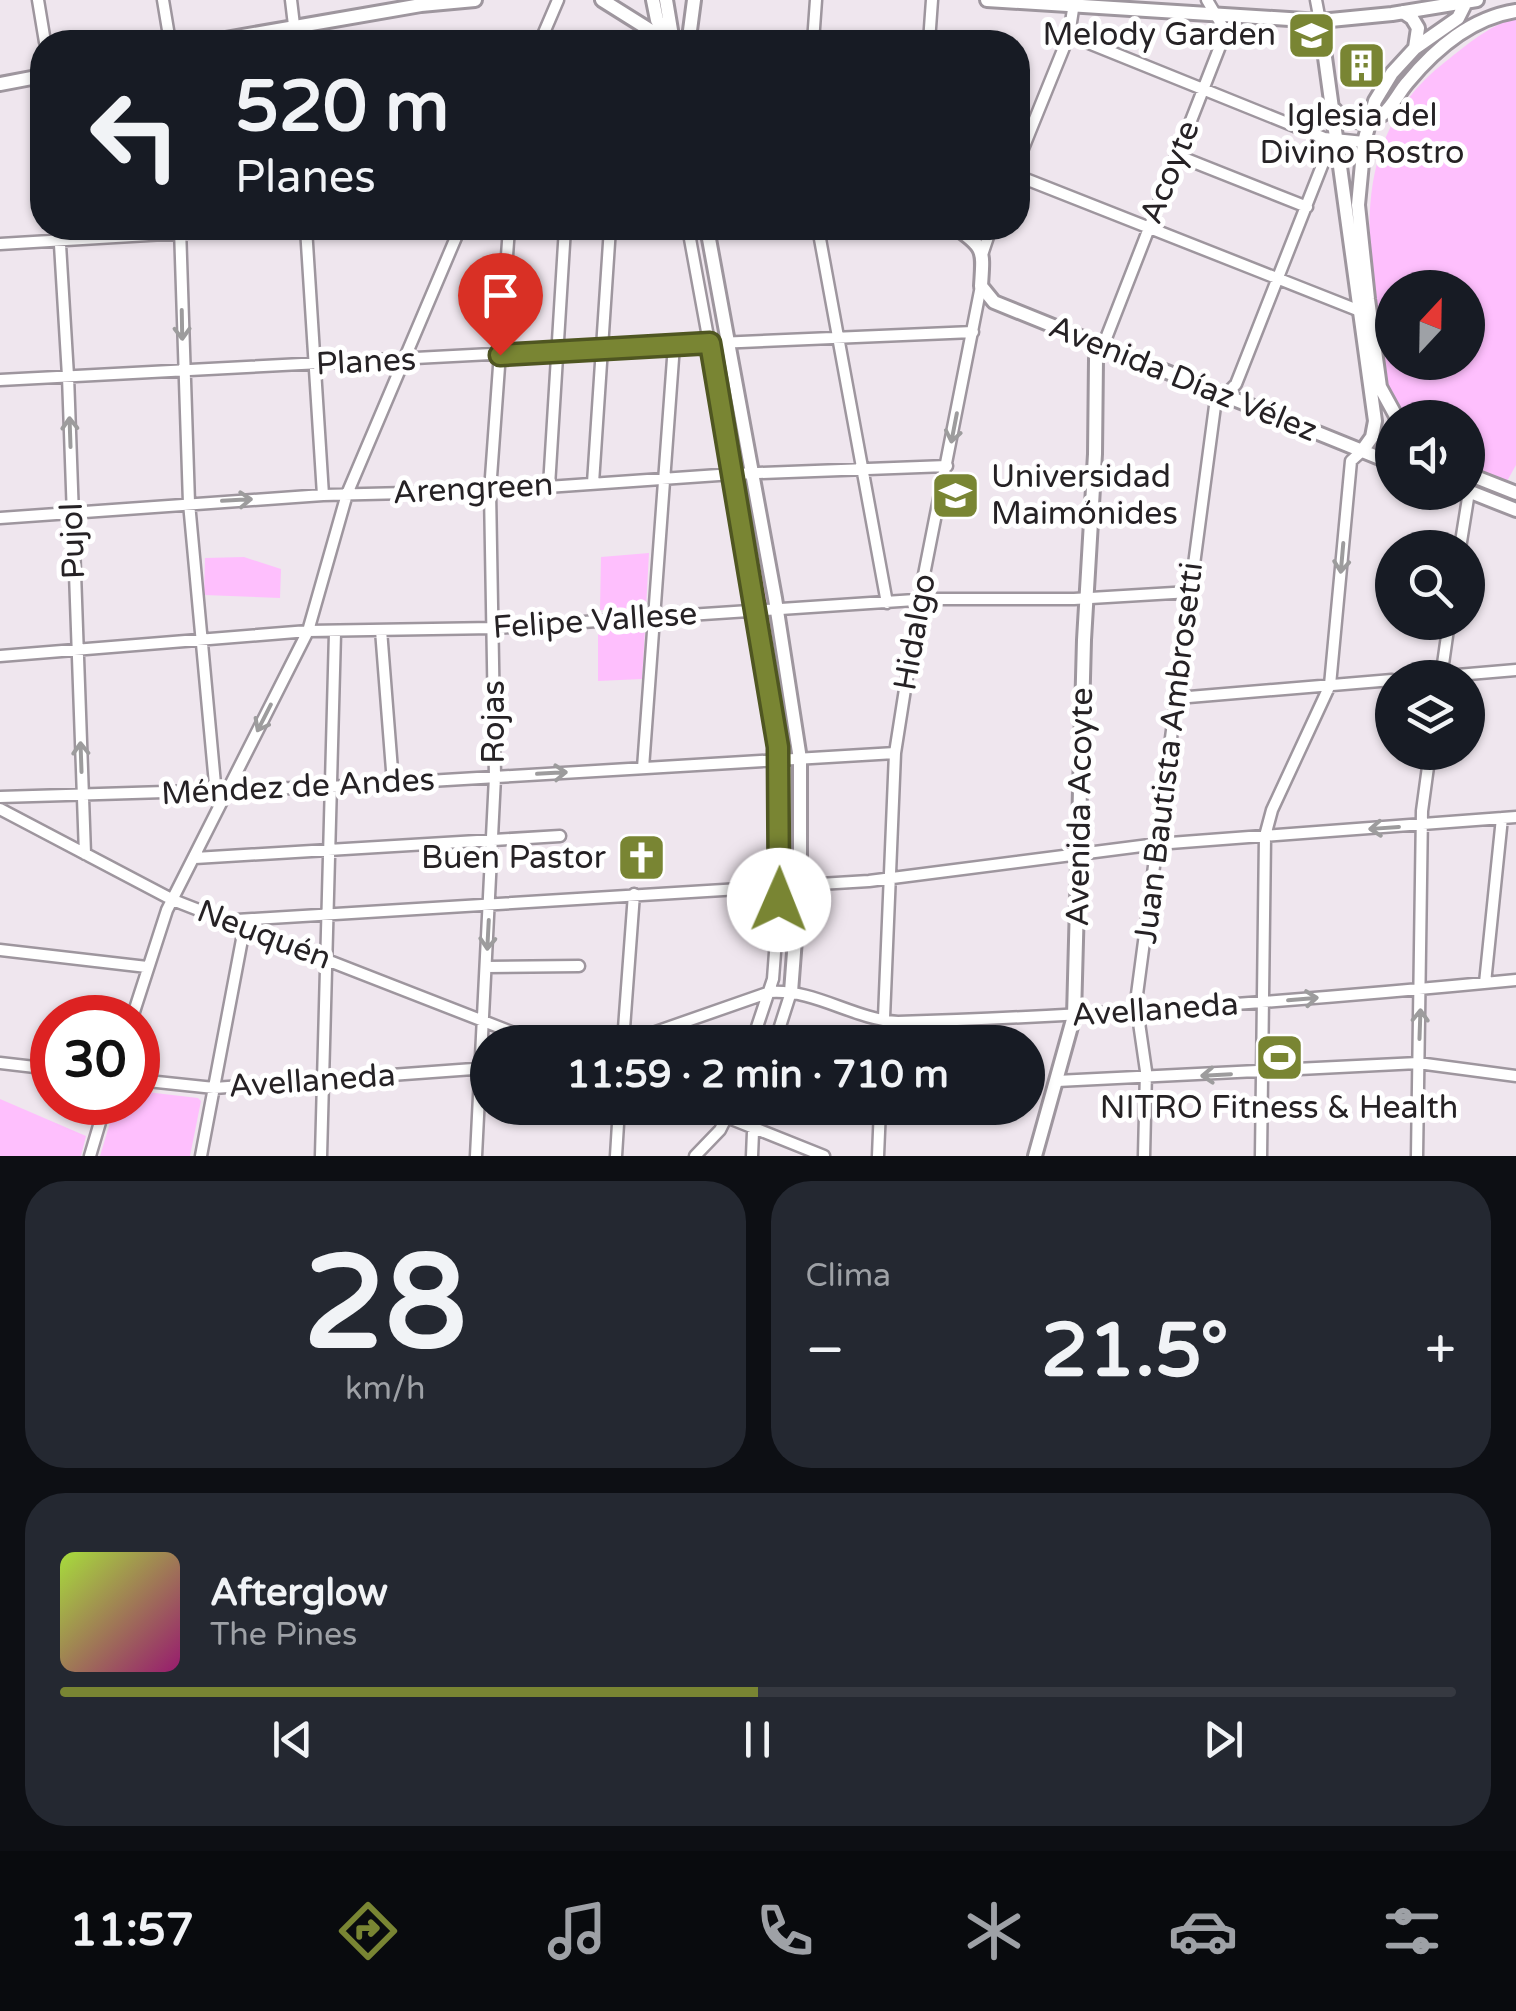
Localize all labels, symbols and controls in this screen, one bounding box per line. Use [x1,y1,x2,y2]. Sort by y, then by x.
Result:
school or university icon: Melody Garden [1285,9,1337,61]
place label: Melody Garden [1043,16,1276,54]
building icon: Iglesia del Divino Rostro [1336,40,1388,92]
text: 520 m [235,66,449,150]
icon: left [70,70,200,200]
place label: Iglesia del Divino Rostro [1260,97,1464,172]
street label: Acoyte [1132,115,1208,229]
text: Planes [235,151,376,205]
pin [458,253,543,356]
icon: arrive [473,268,528,323]
north arrow [1375,270,1485,380]
map controls [1375,270,1485,770]
one-way arrow [172,308,191,340]
street label: Avenida Díaz Vélez [1043,308,1323,450]
street label: Planes [315,340,417,384]
button: sound [1375,400,1485,510]
one-way arrow [944,411,963,443]
one-way arrow [60,417,79,449]
place label: Universidad Maimónides [991,458,1178,533]
street label: Arengreen [392,466,554,512]
school or university icon: Universidad Maimónides [930,469,982,521]
one-way arrow [220,490,252,509]
street label: Pujol [53,502,93,580]
button: search [1375,530,1485,640]
one-way arrow [1332,542,1351,574]
street label: Juan Bautista Ambrosetti [1127,560,1211,946]
street label: Hidalgo [886,571,944,693]
street label: Felipe Vallese [492,595,698,647]
button: layers [1375,660,1485,770]
street label: Rojas [475,680,513,764]
street label: Avenida Acoyte [1059,687,1101,927]
one-way arrow [254,703,273,732]
one-way arrow [72,741,91,774]
street label: Méndez de Andes [160,761,436,813]
one-way arrow [535,763,567,782]
one-way arrow [1368,818,1400,837]
church icon: Buen Pastor [615,832,667,884]
place label: Buen Pastor [421,839,607,877]
position arrow [727,848,831,952]
street label: Neuquén [192,892,336,978]
one-way arrow [478,918,497,950]
street label: Avellaneda [1070,985,1240,1035]
one-way arrow [1287,990,1319,1009]
speed limit sign: 30 [30,995,160,1125]
one-way arrow [1411,1008,1430,1040]
sports icon: NITRO Fitness & Health [1253,1032,1305,1084]
text: 11:59 · 2 min · 710 m [566,1052,949,1098]
street label: Avellaneda [227,1056,397,1106]
one-way arrow [1201,1066,1233,1085]
place label: NITRO Fitness & Health [1100,1089,1458,1127]
text: 28 [304,1227,467,1383]
text: Clima [806,1257,891,1295]
text: 21.5° [1041,1306,1229,1396]
text: − [806,1318,845,1384]
text: + [1425,1318,1456,1384]
text: km/h [345,1370,425,1408]
text: Afterglow [210,1570,388,1616]
text: The Pines [210,1616,357,1654]
icon: previous [265,1712,320,1767]
icon: pause [730,1712,785,1767]
icon: next [1196,1712,1251,1767]
icon: directions [333,1896,403,1966]
icon: music [542,1896,612,1966]
icon: phone [750,1896,820,1966]
icon: climate [959,1896,1029,1966]
icon: car [1168,1896,1238,1966]
icon: filters [1377,1896,1447,1966]
text: 11:57 [69,1904,194,1958]

